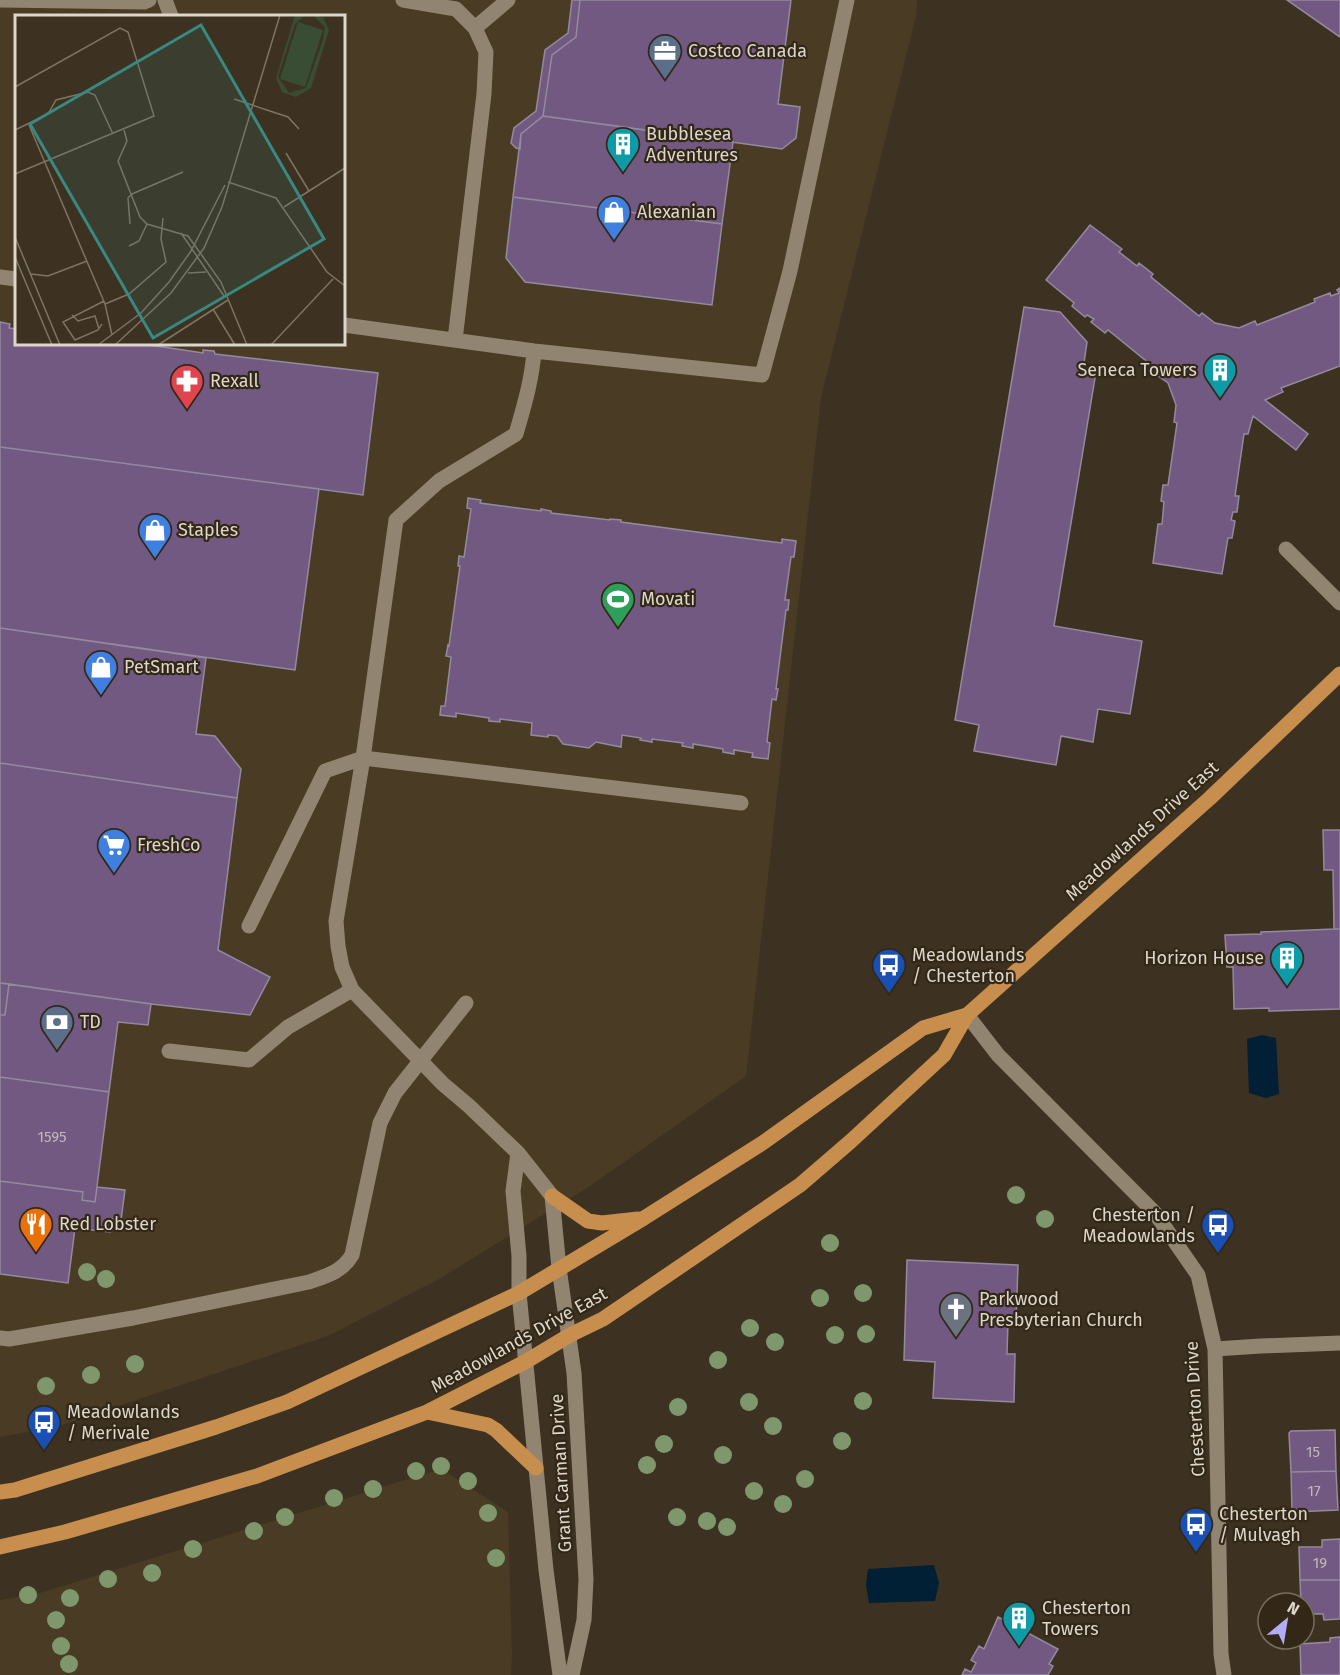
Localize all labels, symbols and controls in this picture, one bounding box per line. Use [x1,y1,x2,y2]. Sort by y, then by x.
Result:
inset map [15,15,345,345]
office icon: Costco Canada [647,33,683,80]
place label: Costco Canada [688,40,807,62]
place label: Bubblesea Adventures [646,123,738,166]
building icon: Bubblesea Adventures [605,126,641,173]
shop icon: Alexanian [596,194,632,241]
place label: Alexanian [637,201,716,223]
building icon: Seneca Towers [1202,352,1238,399]
place label: Seneca Towers [1077,359,1197,381]
pharmacy icon: Rexall [169,363,205,410]
place label: Rexall [210,370,259,392]
shop icon: Staples [137,512,173,559]
place label: Staples [178,519,238,541]
sports icon: Movati [600,581,636,628]
place label: Movati [641,588,695,610]
shop icon: PetSmart [83,649,119,696]
place label: PetSmart [124,656,199,678]
street label: Meadowlands Drive East [1061,756,1223,905]
supermarket icon: FreshCo [96,827,132,874]
place label: FreshCo [137,834,201,856]
building icon: Horizon House [1269,940,1305,987]
place label: Meadowlands / Chesterton [912,944,1024,987]
bus stop icon: Meadowlands / Chesterton [871,947,907,994]
place label: Horizon House [1144,947,1264,969]
bank icon: TD [39,1004,75,1051]
place label: TD [80,1011,101,1033]
house number: 1595 [37,1128,67,1146]
place label: Chesterton / Meadowlands [1083,1204,1195,1247]
restaurant icon: Red Lobster [18,1206,54,1253]
bus stop icon: Chesterton / Meadowlands [1200,1207,1236,1254]
place label: Red Lobster [59,1213,156,1235]
street label: Meadowlands Drive East [427,1282,611,1398]
place label: Parkwood Presbyterian Church [979,1288,1143,1331]
church icon: Parkwood Presbyterian Church [938,1291,974,1338]
street label: Chesterton Drive [1180,1341,1210,1477]
street label: Grant Carman Drive [546,1393,576,1553]
place label: Meadowlands / Merivale [67,1401,179,1444]
bus stop icon: Meadowlands / Merivale [26,1404,62,1451]
house number: 15 [1306,1443,1320,1461]
house number: 17 [1307,1482,1321,1500]
place label: Chesterton / Mulvagh [1219,1503,1308,1546]
bus stop icon: Chesterton / Mulvagh [1178,1506,1214,1553]
house number: 19 [1313,1554,1327,1572]
north arrow [1256,1591,1316,1651]
place label: Chesterton Towers [1042,1597,1131,1640]
text: N [1284,1598,1303,1619]
building icon: Chesterton Towers [1001,1600,1037,1647]

